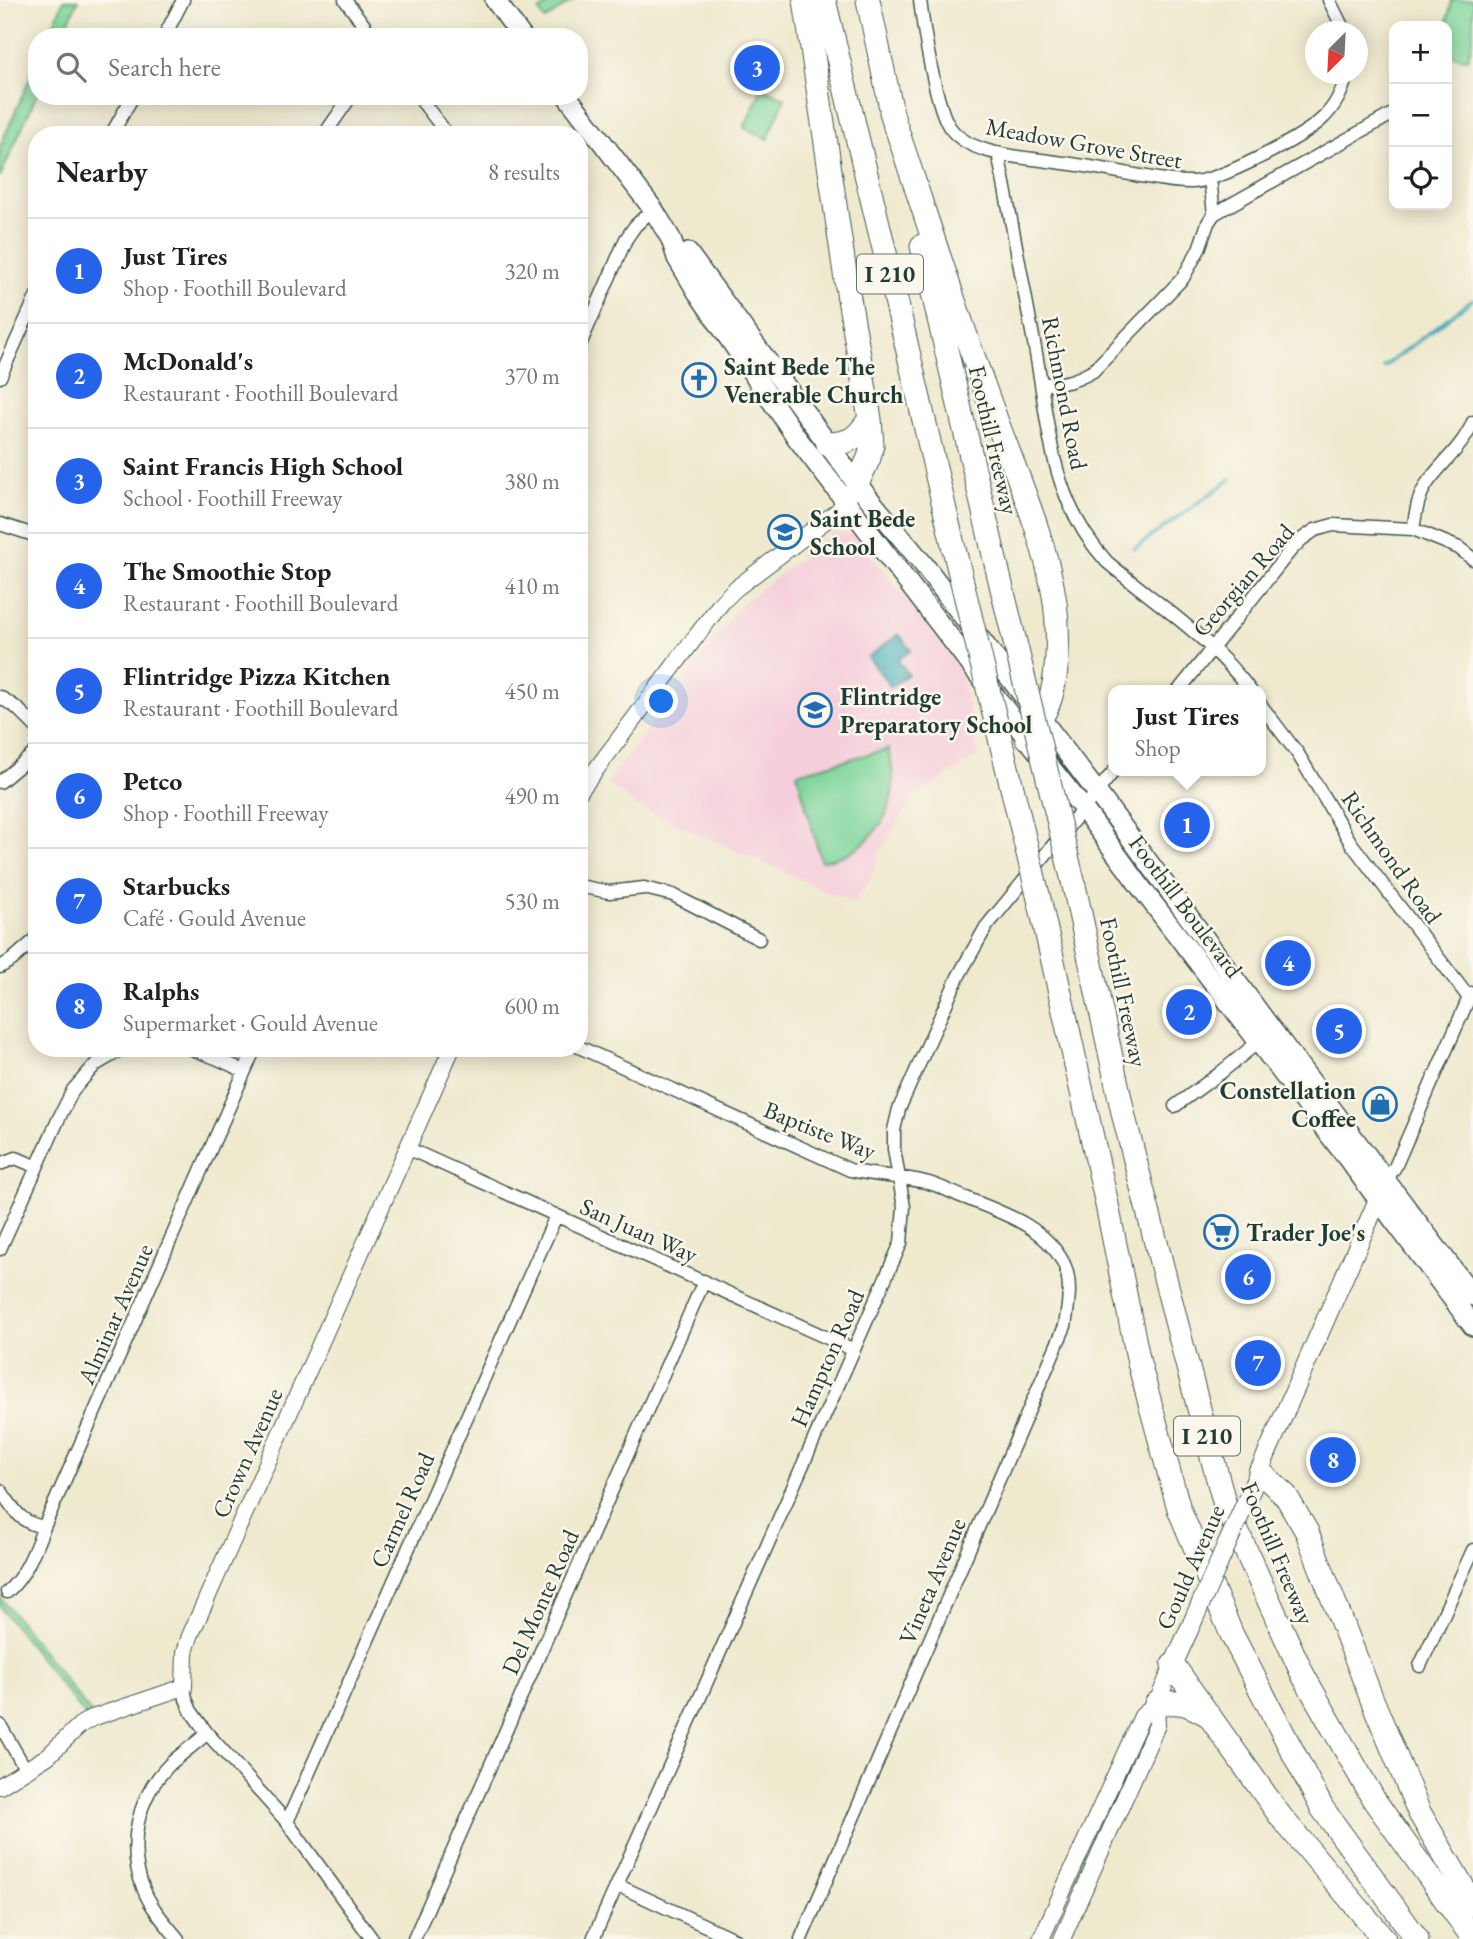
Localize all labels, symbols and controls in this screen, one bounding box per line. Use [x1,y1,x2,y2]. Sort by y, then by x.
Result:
north arrow [1305,21,1368,84]
map controls [1389,21,1452,210]
button: + [1389,21,1452,84]
search box [28,28,588,105]
pin: 3 [734,42,780,94]
icon: search [52,48,90,86]
text: Search here [108,50,221,84]
button: − [1389,84,1452,147]
street label: Meadow Grove Street [983,110,1185,176]
button: locate [1389,147,1452,210]
text: Nearby [56,152,148,191]
text: 8 results [488,157,560,187]
text: Just Tires [123,239,227,273]
road number: I 210 [857,255,923,294]
text: 1 [73,256,85,286]
text: 320 m [504,256,560,286]
text: Shop · Foothill Boulevard [123,273,347,303]
street label: Richmond Road [1035,314,1095,473]
text: McDonald's [123,344,253,378]
place label: Saint Bede The Venerable Church [724,351,904,410]
text: 2 [73,361,85,391]
text: 370 m [504,361,560,391]
church icon: Saint Bede The Venerable Church [680,361,718,399]
street label: Foothill Freeway [962,362,1026,518]
text: Restaurant · Foothill Boulevard [123,378,398,408]
text: Saint Francis High School [123,449,403,483]
text: 3 [73,466,85,496]
text: 380 m [504,466,560,496]
text: School · Foothill Freeway [123,483,342,513]
place label: Saint Bede School [810,503,915,562]
school or university icon: Saint Bede School [766,513,804,551]
street label: Georgian Road [1185,516,1301,643]
text: The Smoothie Stop [123,554,331,588]
text: 4 [73,571,85,601]
text: 410 m [504,571,560,601]
text: Restaurant · Foothill Boulevard [123,588,398,618]
text: Flintridge Pizza Kitchen [123,659,390,693]
text: 5 [73,676,85,706]
text: 450 m [504,676,560,706]
place label: Flintridge Preparatory School [840,681,1033,741]
your location [644,684,678,718]
popup [1108,685,1266,776]
school or university icon: Flintridge Preparatory School [796,691,834,729]
text: Restaurant · Foothill Boulevard [123,693,398,723]
text: Just Tires [1135,699,1239,733]
text: Shop [1135,733,1181,763]
text: Petco [123,764,182,798]
text: 6 [73,781,85,811]
text: 490 m [504,781,560,811]
street label: Richmond Road [1335,784,1450,930]
text: Shop · Foothill Freeway [123,798,328,828]
pin: 1 [1164,799,1210,851]
street label: Foothill Boulevard [1122,828,1250,984]
text: Starbucks [123,869,230,903]
text: 7 [73,886,85,916]
text: 530 m [504,886,560,916]
text: Café · Gould Avenue [123,903,306,933]
street label: Foothill Freeway [1093,914,1155,1070]
pin: 4 [1265,937,1311,989]
text: Ralphs [123,974,199,1008]
pin: 2 [1166,986,1212,1038]
text: 8 [73,991,85,1021]
text: 600 m [504,991,560,1021]
pin: 5 [1316,1005,1362,1057]
text: Supermarket · Gould Avenue [123,1008,378,1038]
place label: Constellation Coffee [1220,1075,1356,1134]
shop icon: Constellation Coffee [1361,1085,1399,1123]
street label: Baptiste Way [759,1093,881,1167]
street label: San Juan Way [575,1190,703,1270]
supermarket icon: Trader Joe's [1202,1213,1240,1251]
place label: Trader Joe's [1246,1217,1365,1248]
street label: Alminar Avenue [70,1239,160,1390]
pin: 6 [1225,1251,1271,1303]
street label: Hampton Road [783,1284,871,1432]
pin: 7 [1235,1337,1281,1389]
street label: Crown Avenue [204,1383,290,1523]
road number: I 210 [1174,1416,1240,1456]
pin: 8 [1310,1434,1356,1486]
street label: Carmel Road [363,1447,442,1573]
street label: Foothill Freeway [1234,1477,1322,1630]
street label: Gould Avenue [1149,1500,1231,1634]
street label: Vineta Avenue [891,1513,973,1649]
street label: Del Monte Road [494,1524,586,1679]

